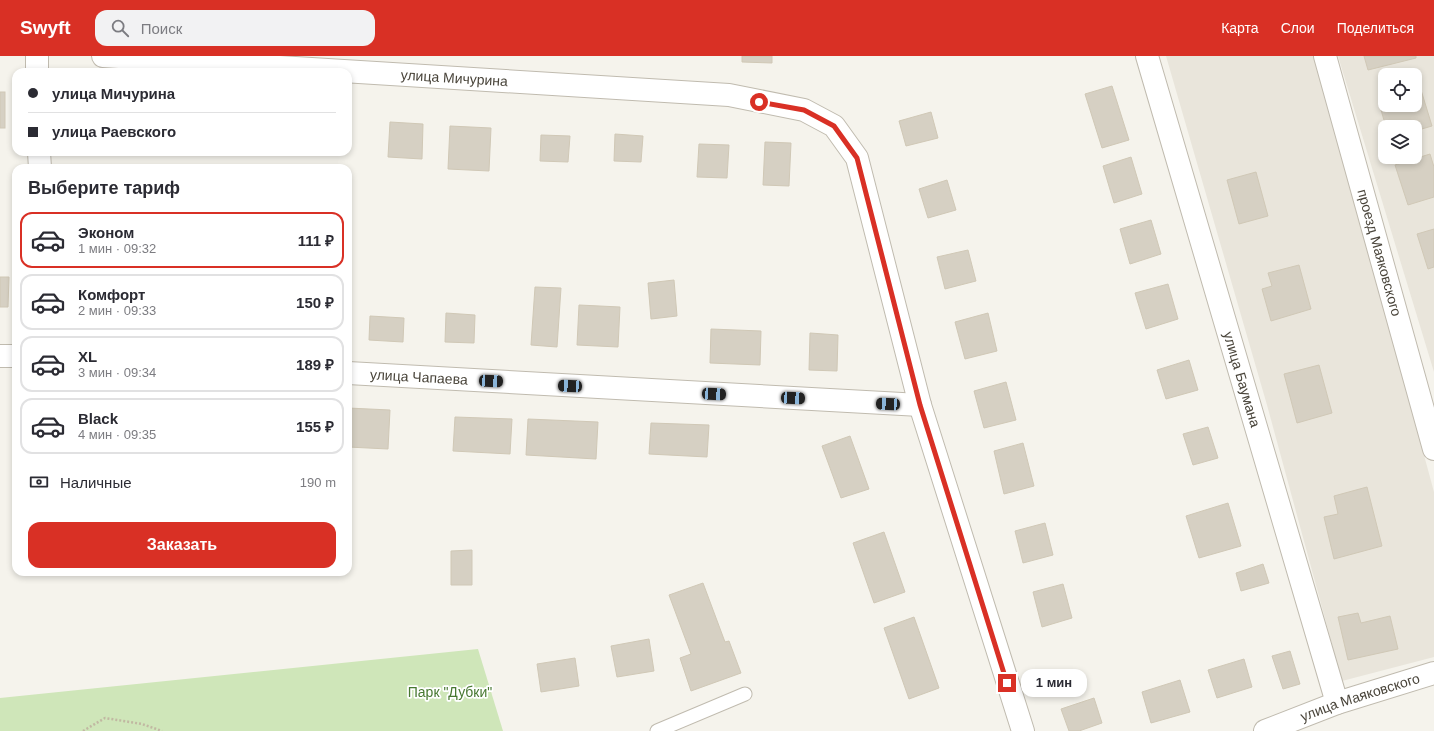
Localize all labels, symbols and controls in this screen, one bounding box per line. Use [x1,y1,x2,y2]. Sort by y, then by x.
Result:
search box [95,10,375,46]
text: Swyft [20,17,71,38]
icon: search [109,17,131,39]
text: Поиск [141,20,182,37]
text: Карта [1221,20,1259,36]
text: Слои [1281,20,1315,36]
text: Поделиться [1337,20,1414,36]
street label: улица Мичурина [400,67,509,89]
map controls [1378,68,1422,164]
button: locate [1378,68,1422,112]
text: улица Мичурина [52,85,175,102]
route start [750,93,768,111]
button: layers [1378,120,1422,164]
text: улица Раевского [52,123,176,140]
text: Выберите тариф [28,178,180,198]
street label: проезд Маяковского [1354,187,1405,318]
icon: car [30,222,66,258]
text: Эконом [78,224,134,241]
text: 111 ₽ [298,232,334,249]
text: 1 мин · 09:32 [78,241,156,256]
icon: car [30,284,66,320]
text: Комфорт [78,286,145,303]
text: 150 ₽ [296,294,334,311]
text: 2 мин · 09:33 [78,303,156,318]
street label: улица Баумана [1220,330,1264,429]
icon: car [30,346,66,382]
text: XL [78,348,97,365]
text: 189 ₽ [296,356,334,373]
text: 3 мин · 09:34 [78,365,156,380]
street label: улица Чапаева [370,366,468,388]
car [479,374,503,388]
car [558,379,582,393]
car [702,387,726,401]
car [781,391,805,405]
car [876,397,900,411]
icon: car [30,408,66,444]
text: Black [78,410,118,427]
text: 155 ₽ [296,418,334,435]
text: 4 мин · 09:35 [78,427,156,442]
icon: cash [28,471,50,493]
text: Наличные [60,474,132,491]
text: 190 m [300,475,336,490]
button: Заказать [28,522,336,568]
callout: 1 мин [1021,669,1087,697]
street label: улица Маяковского [1298,670,1422,724]
route end [998,674,1016,692]
text: 1 мин [1036,675,1072,690]
park label: Парк "Дубки" [408,684,492,700]

